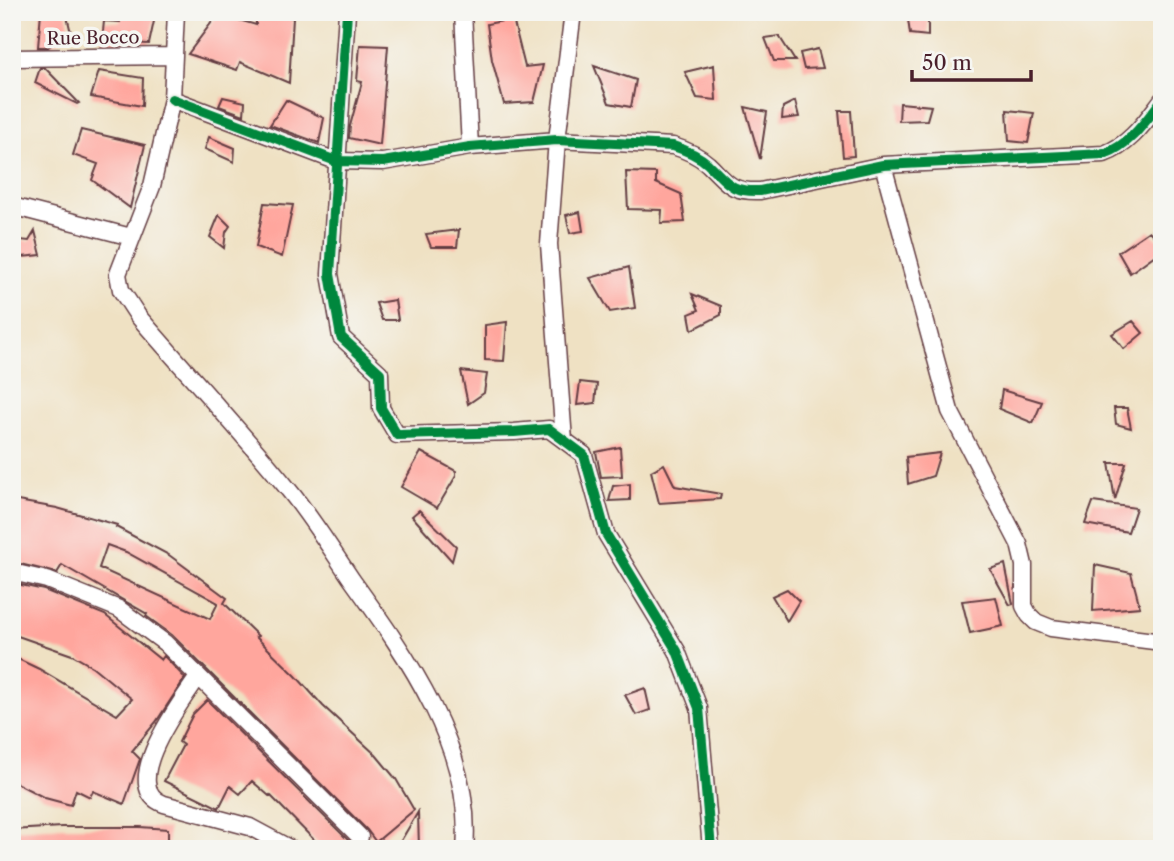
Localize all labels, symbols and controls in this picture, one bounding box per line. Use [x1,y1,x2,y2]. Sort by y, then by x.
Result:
street label: Rue Bocco [46,26,140,50]
scale bar [912,38,1030,82]
text: 50 m [922,50,972,75]

